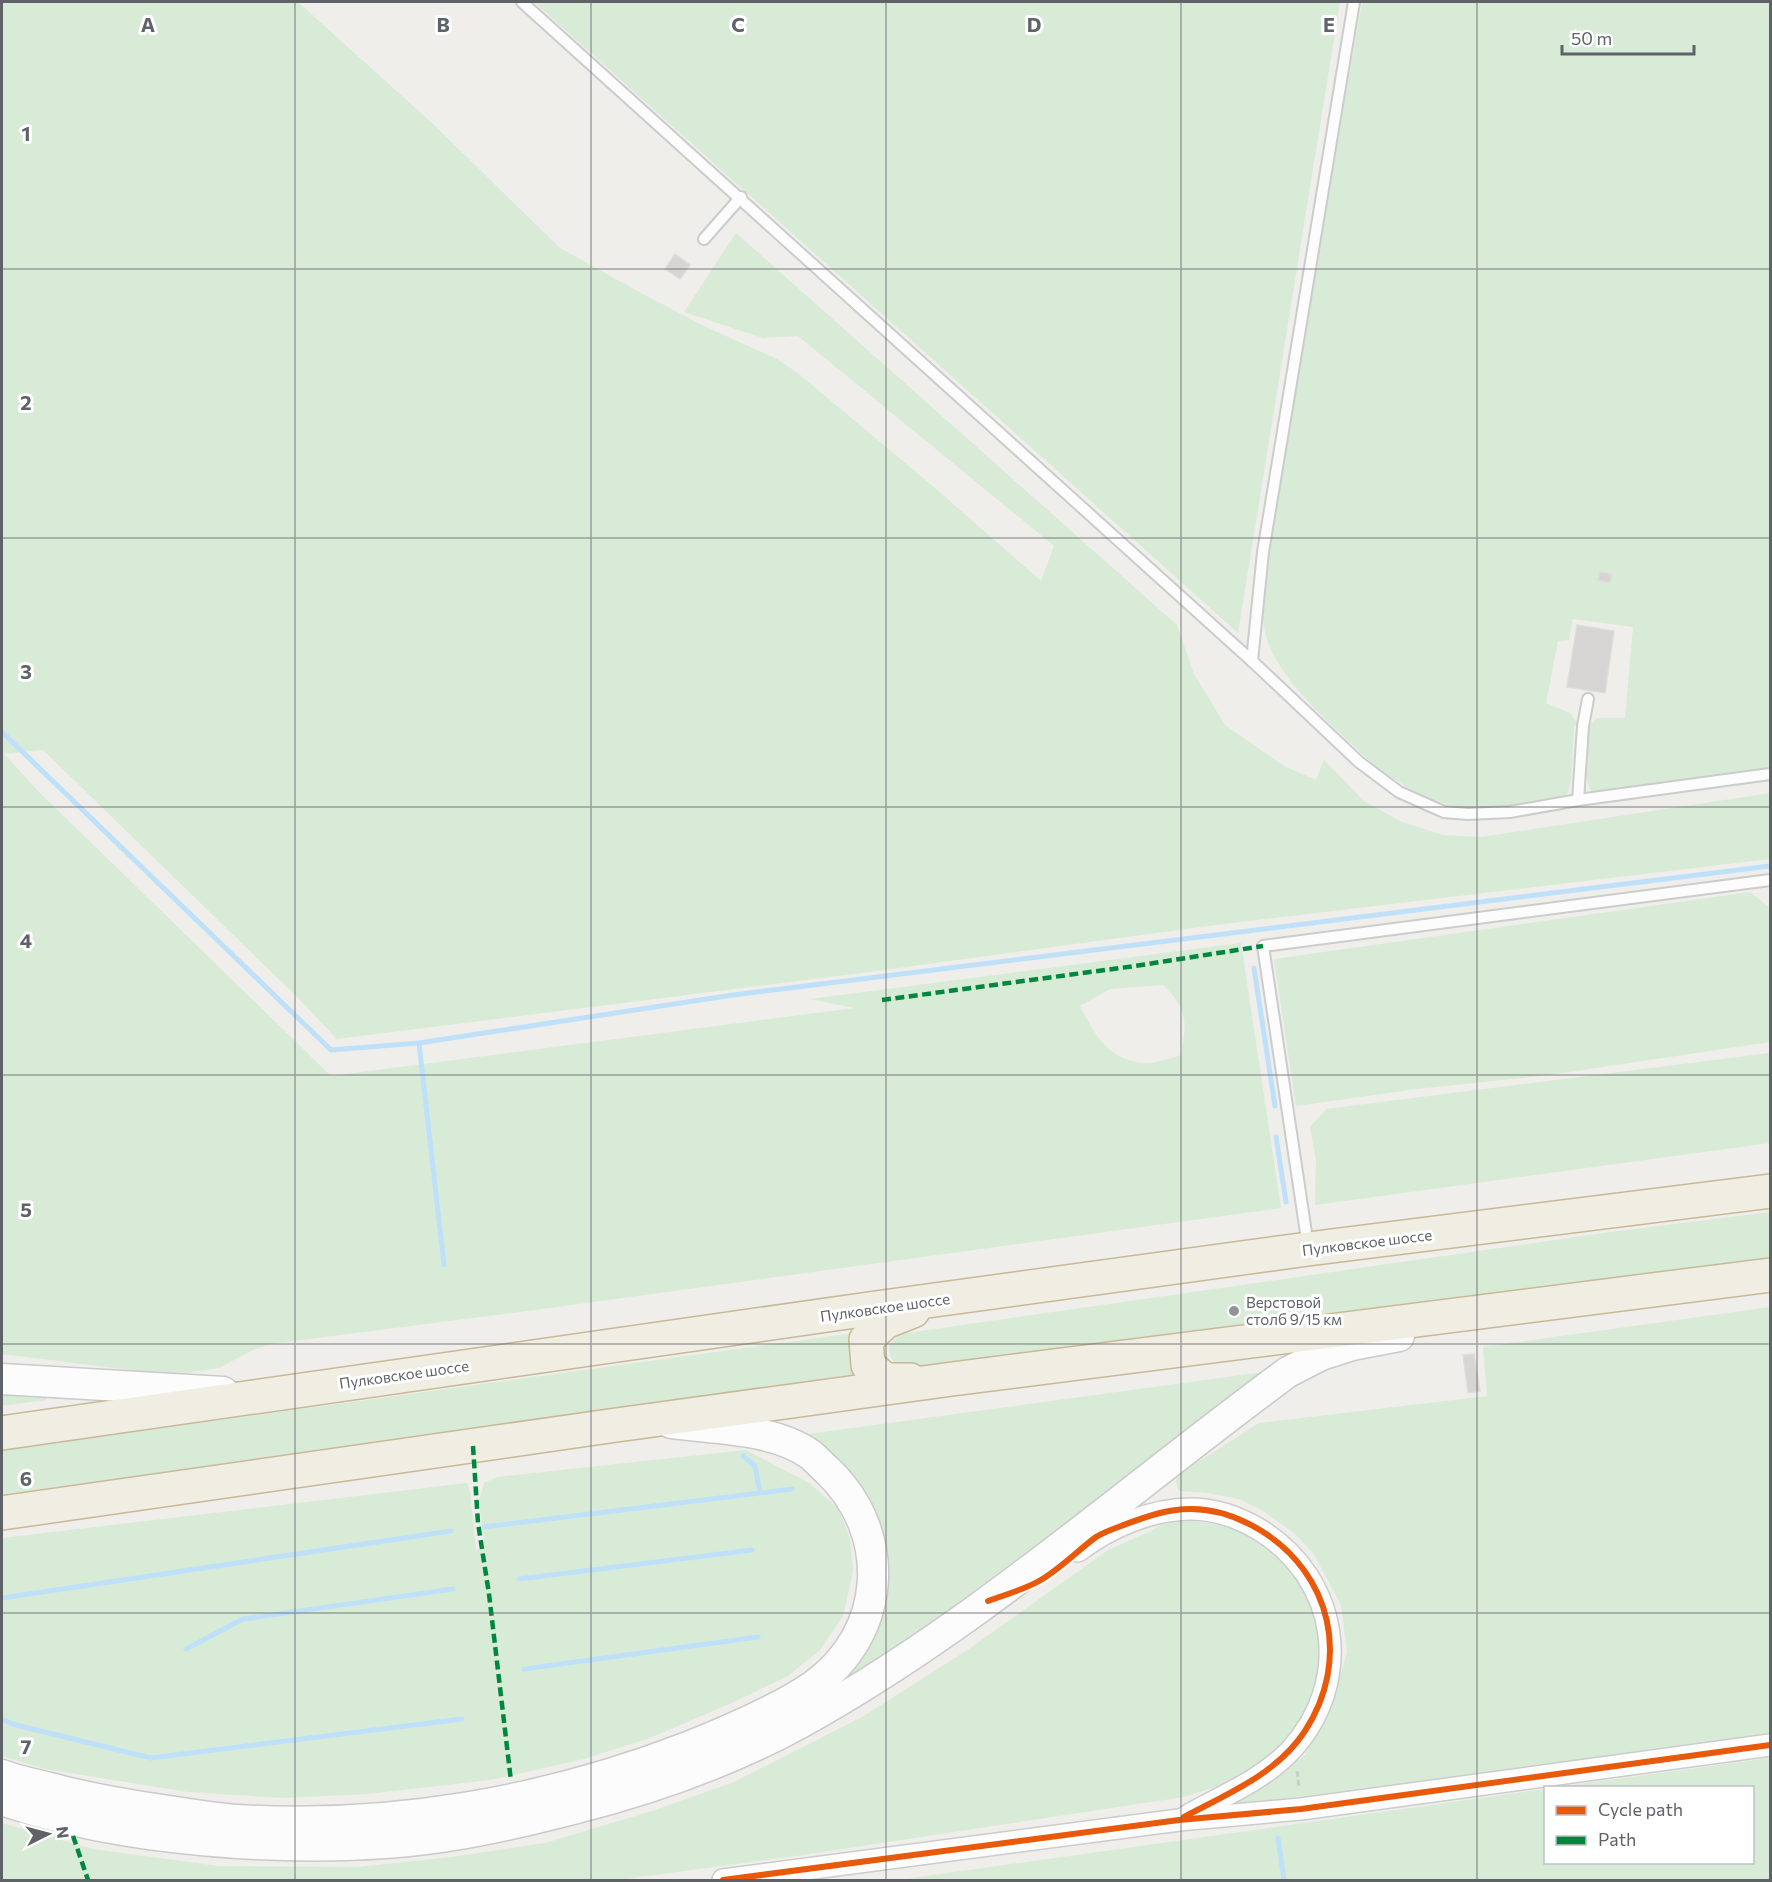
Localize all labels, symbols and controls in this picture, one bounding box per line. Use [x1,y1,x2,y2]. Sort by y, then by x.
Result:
text: A [141,12,155,36]
text: B [436,12,450,36]
text: C [731,12,745,36]
text: D [1027,12,1041,36]
text: E [1323,12,1335,36]
scale bar [1562,18,1694,56]
text: 50 m [1571,27,1612,49]
text: 1 [21,121,31,145]
text: 2 [20,390,32,414]
text: 3 [20,659,32,683]
text: 4 [20,928,32,952]
text: 5 [20,1197,32,1221]
street label: Пулковское шоссе [1301,1225,1433,1259]
street label: Пулковское шоссе [819,1289,951,1325]
place label: Верстовой столб 9/15 км [1246,1293,1342,1328]
marker: Верстовой столб 9/15 км [1227,1304,1241,1318]
street label: Пулковское шоссе [338,1356,470,1392]
text: 6 [20,1466,32,1490]
text: 7 [21,1734,32,1758]
legend [1544,1786,1754,1864]
text: Cycle path [1598,1798,1683,1820]
north arrow [18,1804,78,1864]
text: N [53,1825,73,1839]
text: Path [1598,1828,1636,1850]

